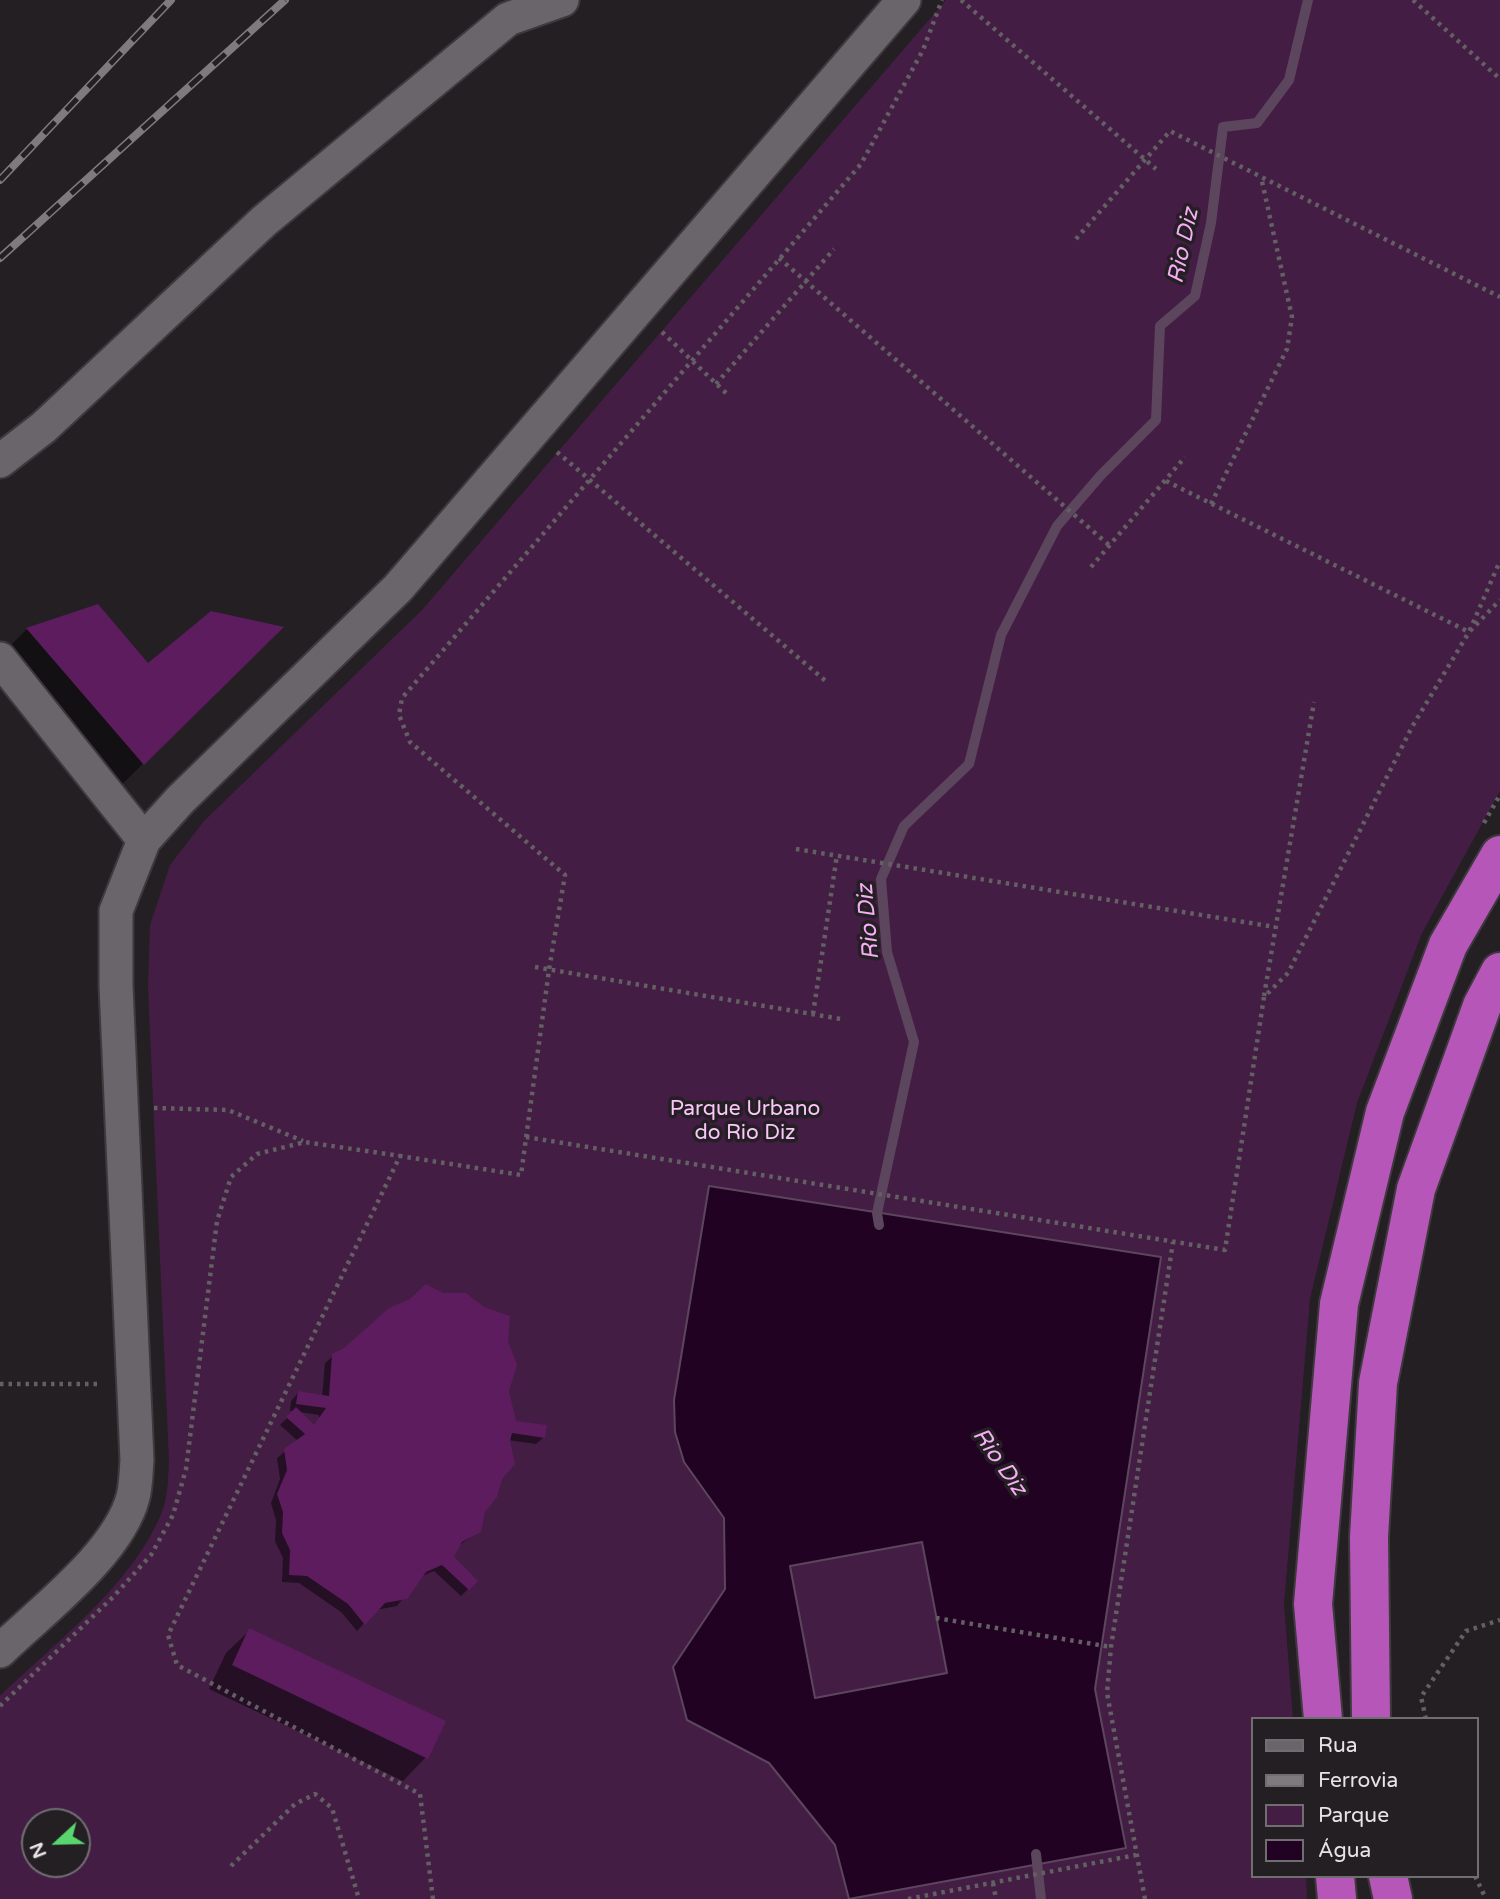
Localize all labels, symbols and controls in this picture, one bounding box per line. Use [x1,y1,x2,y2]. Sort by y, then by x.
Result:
water label: Rio Diz [1163,206,1205,286]
water label: Rio Diz [852,883,886,961]
park label: Parque Urbano do Rio Diz [670,1096,820,1146]
water label: Rio Diz [966,1423,1032,1501]
legend [1252,1717,1479,1878]
text: Rua [1318,1733,1358,1758]
text: Ferrovia [1318,1768,1398,1793]
text: Parque [1318,1803,1389,1828]
north arrow [21,1808,91,1878]
text: Água [1318,1838,1371,1863]
text: N [25,1839,51,1861]

